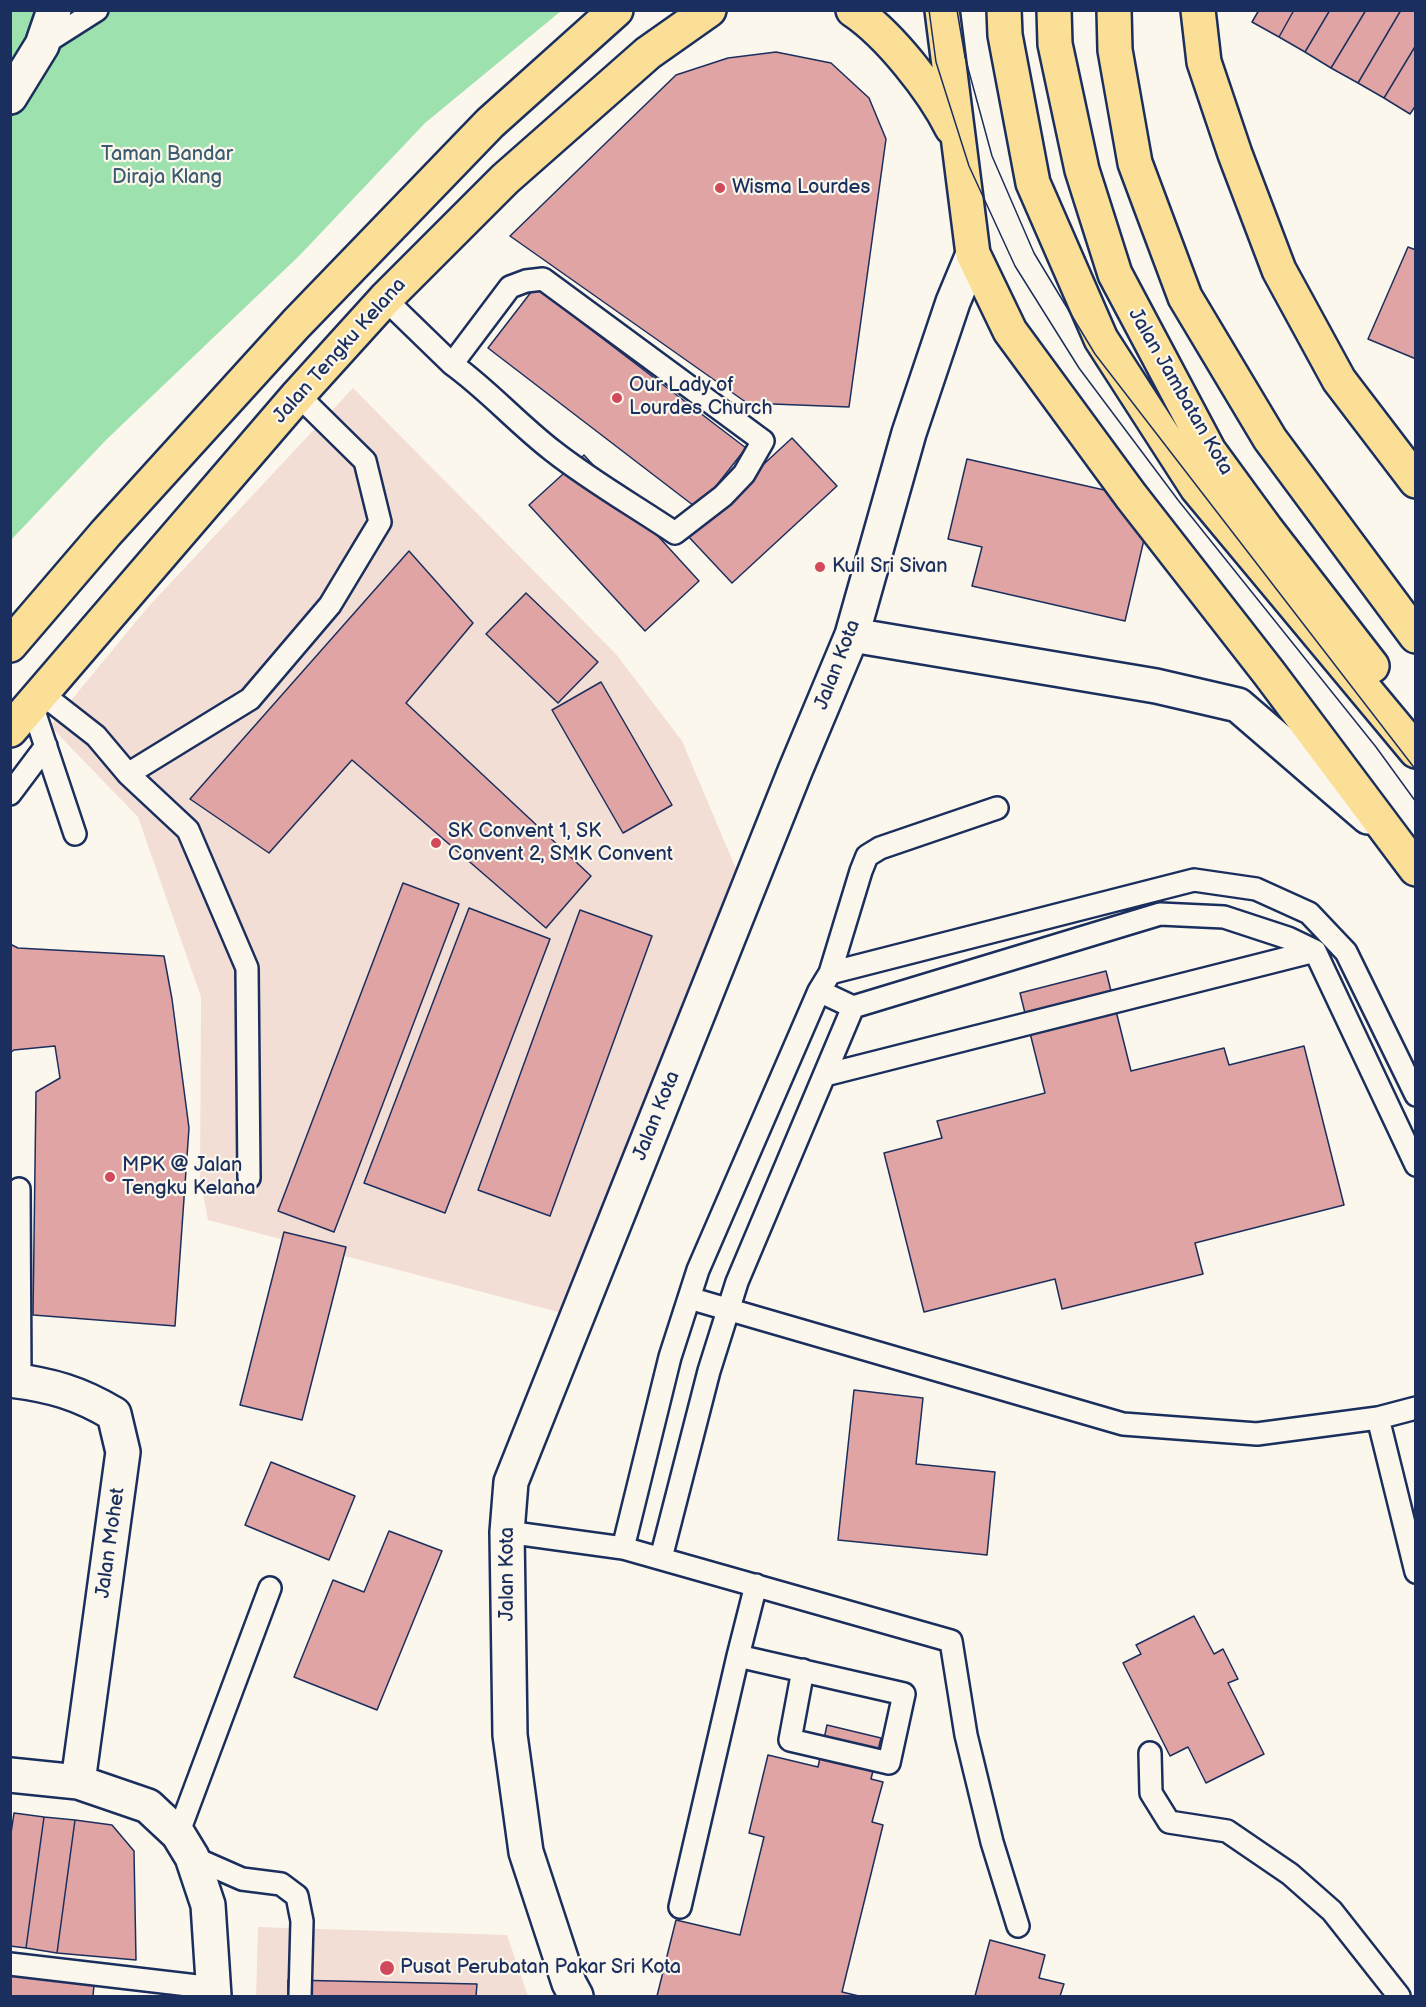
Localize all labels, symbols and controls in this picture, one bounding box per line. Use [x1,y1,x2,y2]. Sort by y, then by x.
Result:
park label: Taman Bandar Diraja Klang [101,143,233,190]
place label: Wisma Lourdes [732,176,870,200]
marker: Wisma Lourdes [713,181,727,195]
street label: Jalan Tengku Kelana [268,273,412,429]
street label: Jalan Jambatan Kota [1122,304,1238,480]
place label: Our Lady of Lourdes Church [629,374,772,421]
marker: Our Lady of Lourdes Church [610,391,624,405]
place label: Kuil Sri Sivan [832,555,948,579]
marker: Kuil Sri Sivan [813,560,827,574]
street label: Jalan Kota [810,617,866,713]
place label: SK Convent 1, SK Convent 2, SMK Convent [448,820,673,867]
marker: SK Convent 1, SK Convent 2, SMK Convent [429,836,443,850]
street label: Jalan Kota [628,1068,686,1164]
place label: MPK @ Jalan Tengku Kelana [122,1154,256,1201]
marker: MPK @ Jalan Tengku Kelana [103,1170,117,1184]
street label: Jalan Mohet [91,1486,131,1600]
street label: Jalan Kota [496,1527,520,1621]
place label: Pusat Perubatan Pakar Sri Kota [400,1956,681,1980]
marker: Pusat Perubatan Pakar Sri Kota [378,1959,396,1977]

